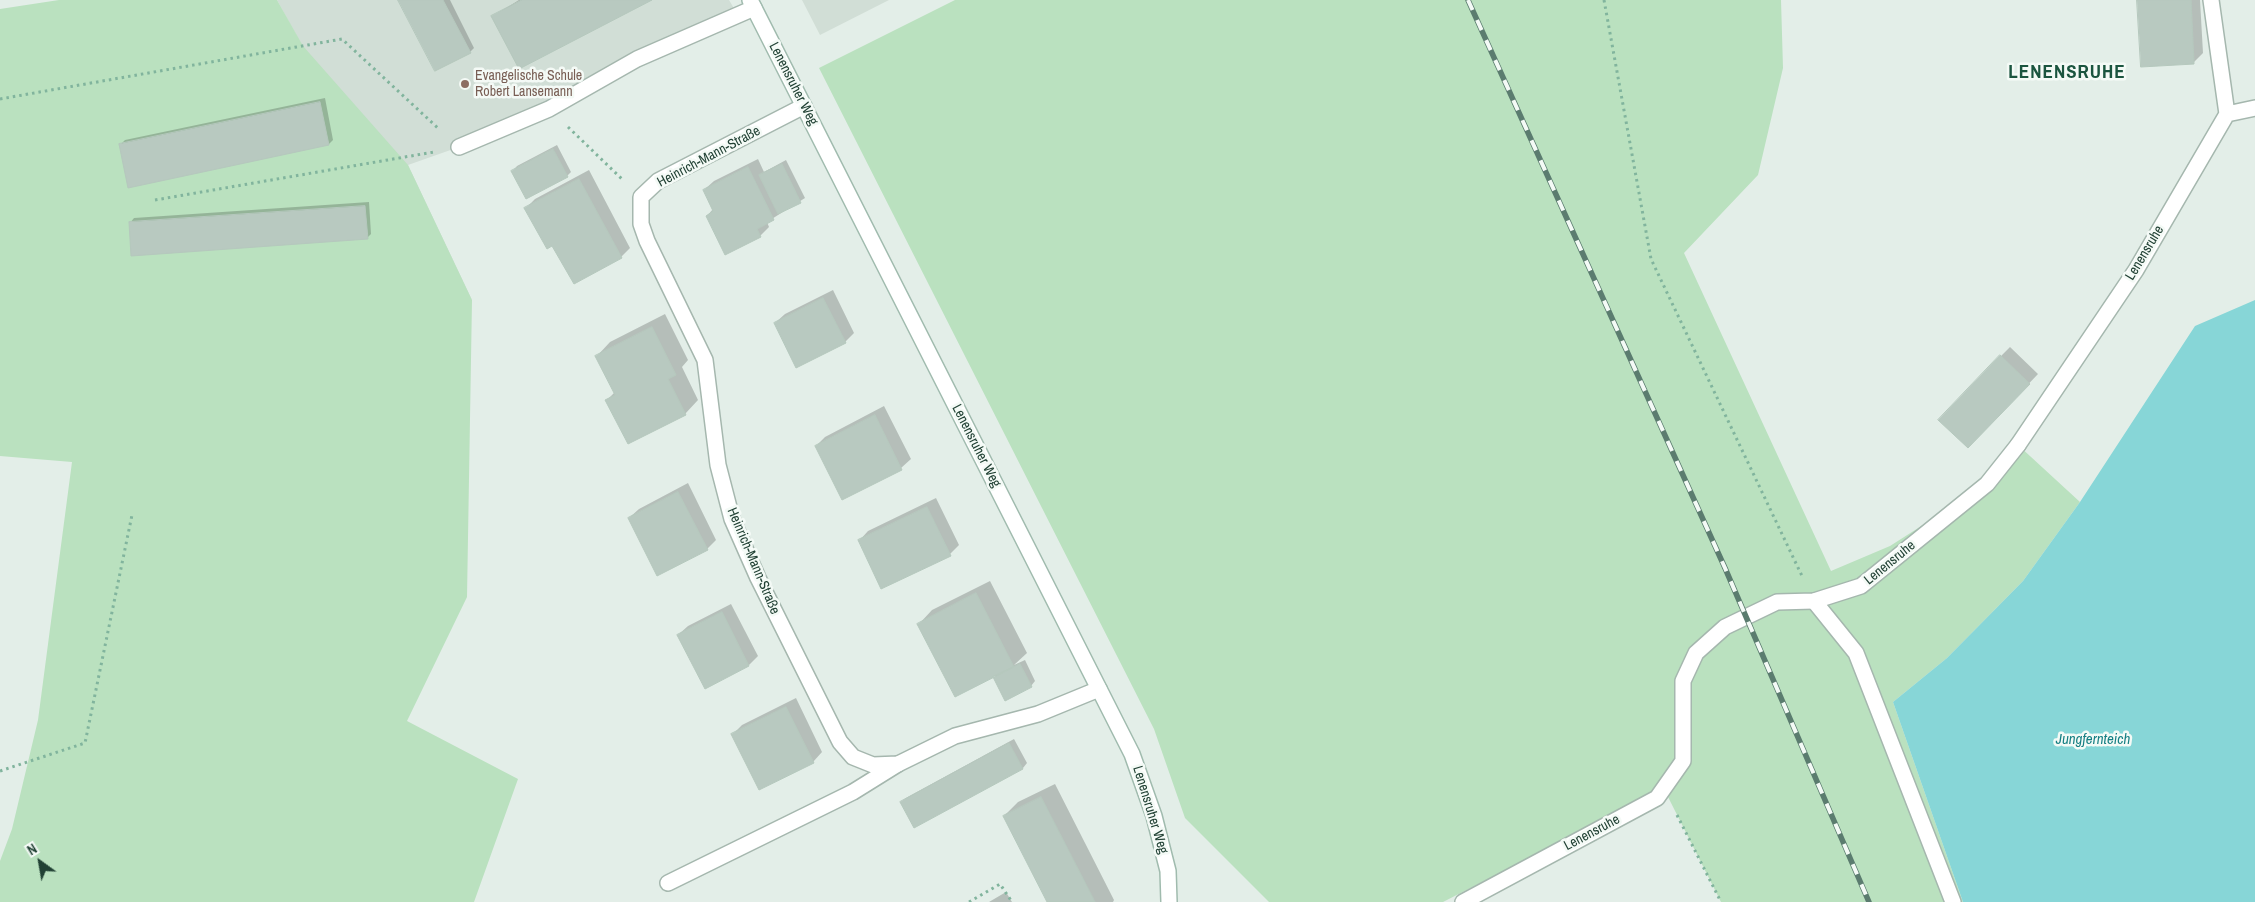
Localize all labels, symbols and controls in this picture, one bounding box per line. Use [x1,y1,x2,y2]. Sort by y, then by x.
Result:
street label: Lenensruher Weg [765,40,821,128]
district label: LENENSRUHE [2007,62,2127,84]
place label: Evangelische Schule Robert Lansemann [475,68,582,100]
marker: Evangelische Schule Robert Lansemann [459,78,471,90]
street label: Heinrich-Mann-Straße [655,123,763,191]
street label: Lenensruhe [2122,223,2168,283]
street label: Lenensruher Weg [948,402,1004,490]
street label: Heinrich-Mann-Straße [723,505,783,617]
street label: Lenensruhe [1861,537,1919,589]
water label: Jungfernteich [2056,731,2130,749]
street label: Lenensruher Weg [1129,764,1171,856]
street label: Lenensruhe [1561,811,1623,855]
north arrow [15,837,65,887]
text: N [24,839,40,859]

